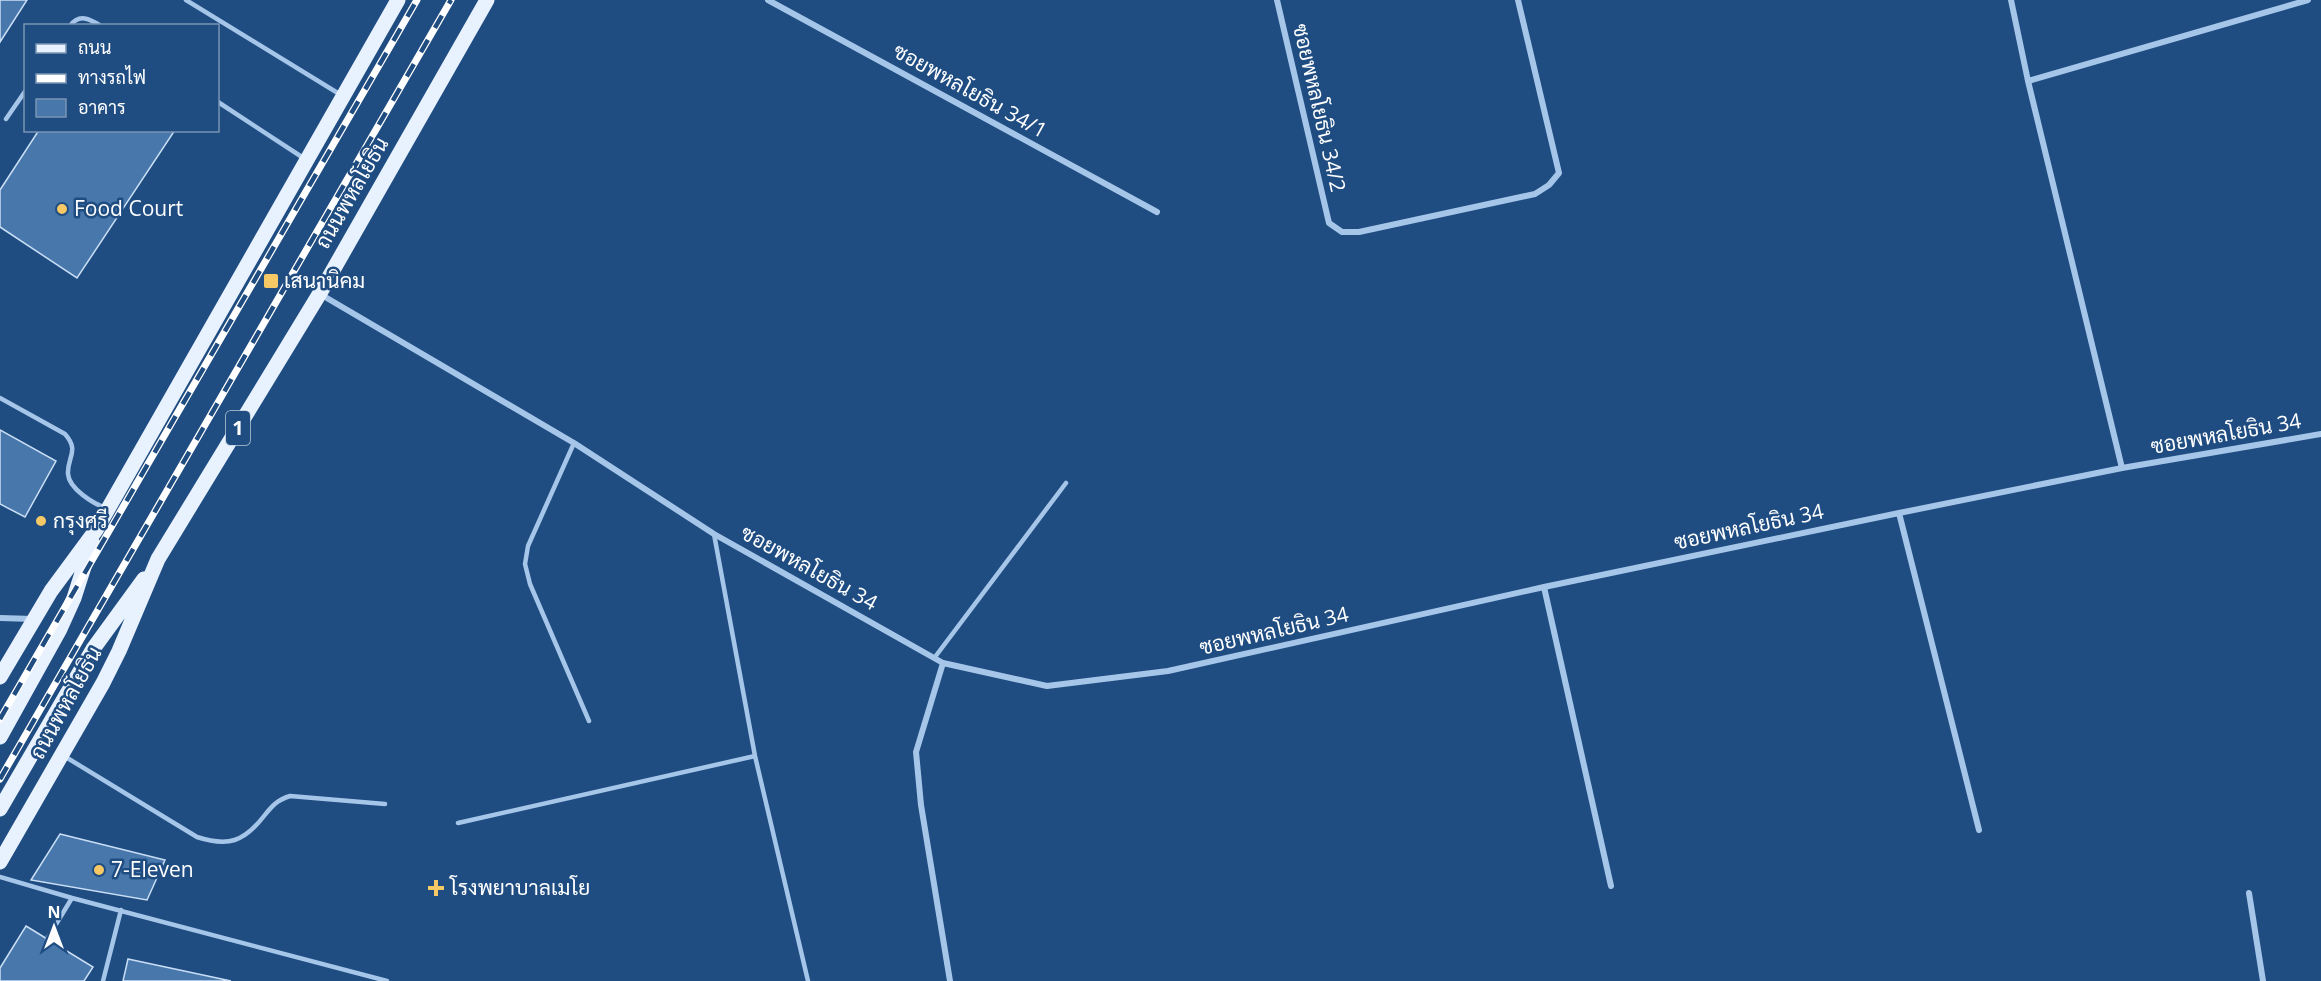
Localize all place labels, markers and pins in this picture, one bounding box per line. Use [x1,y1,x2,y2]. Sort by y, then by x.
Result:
place label: Food Court [74,194,183,222]
marker: Food Court [55,202,69,216]
place label: เสนานิคม [284,266,365,294]
marker: เสนานิคม [262,272,280,290]
place label: กรุงศรี [53,506,108,535]
marker: กรุงศรี [34,514,48,528]
place label: 7-Eleven [111,855,194,883]
marker: 7-Eleven [92,863,106,877]
place label: โรงพยาบาลเมโย [449,873,590,901]
marker: โรงพยาบาลเมโย [427,879,445,897]

